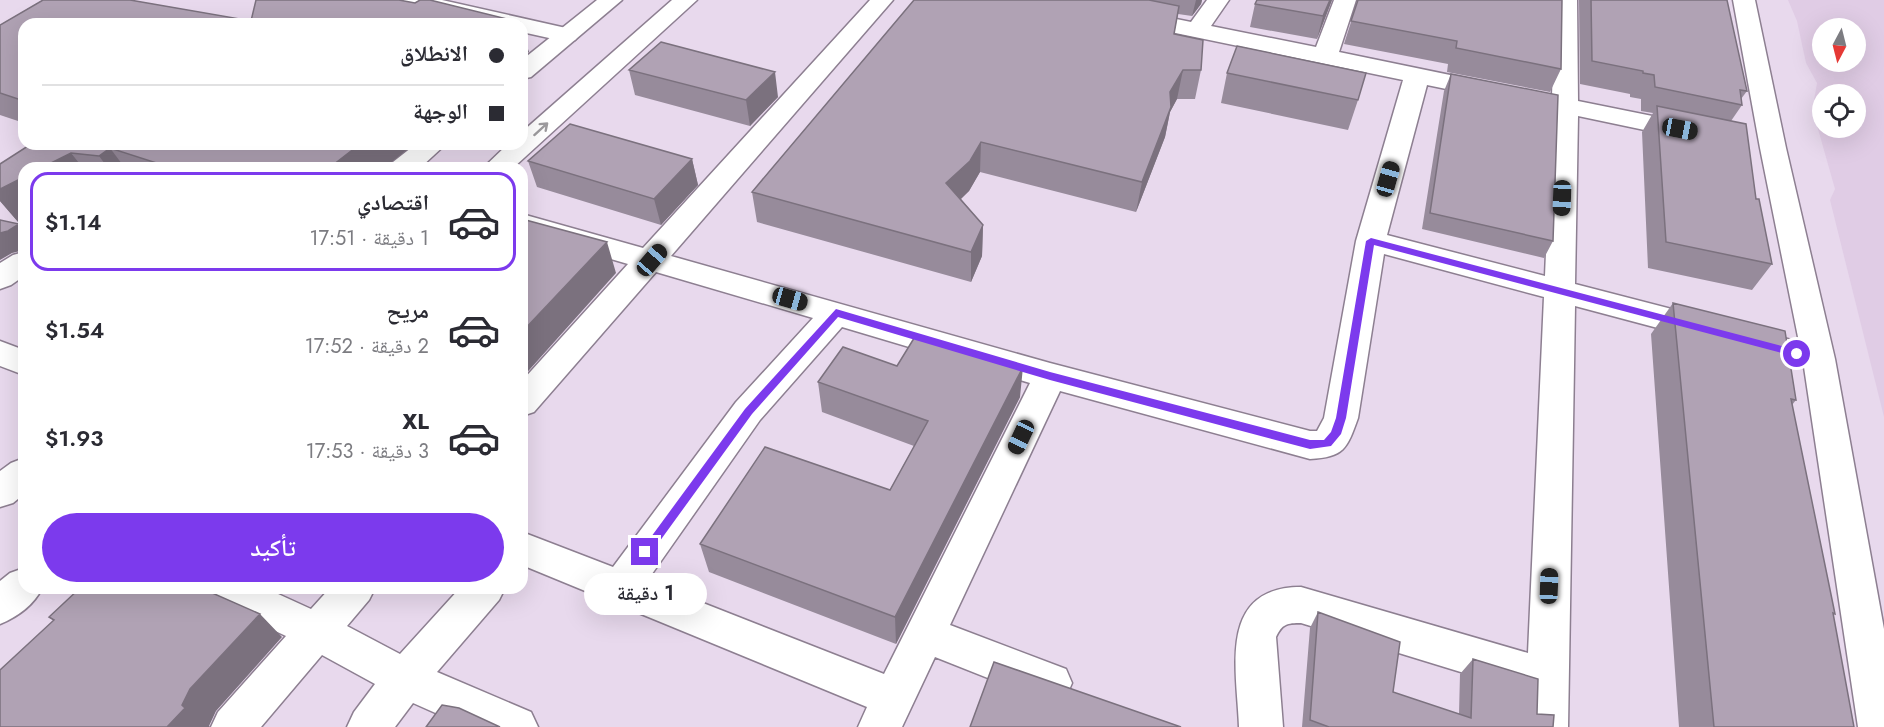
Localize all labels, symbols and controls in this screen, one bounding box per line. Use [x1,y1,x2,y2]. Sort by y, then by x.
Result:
north arrow [1812,18,1866,72]
map controls [1812,18,1866,138]
text: الانطلاق [400,37,468,69]
button: locate [1812,84,1866,138]
text: الوجهة [413,95,468,127]
car [1661,117,1699,141]
one-way arrow [533,122,548,136]
car [1374,159,1402,199]
car [1552,180,1572,216]
text: اقتصادي [357,186,429,218]
icon: car [447,195,501,249]
text: $1.14 [45,206,102,238]
text: 1 دقيقة · 17:51 [310,224,429,253]
car [633,241,671,279]
car [770,285,810,313]
text: مريح [386,294,429,326]
icon: car [447,303,501,357]
text: $1.54 [45,314,104,346]
text: 2 دقيقة · 17:52 [305,332,429,361]
route start [1783,340,1810,367]
text: XL [402,405,429,437]
icon: car [447,411,501,465]
car [1005,417,1037,457]
text: $1.93 [45,422,103,454]
text: 3 دقيقة · 17:53 [306,437,429,466]
button: تأكيد [42,513,504,582]
route end [631,538,658,565]
car [1539,568,1559,604]
callout: 1 دقيقة [584,573,706,615]
text: 1 دقيقة [617,579,674,608]

